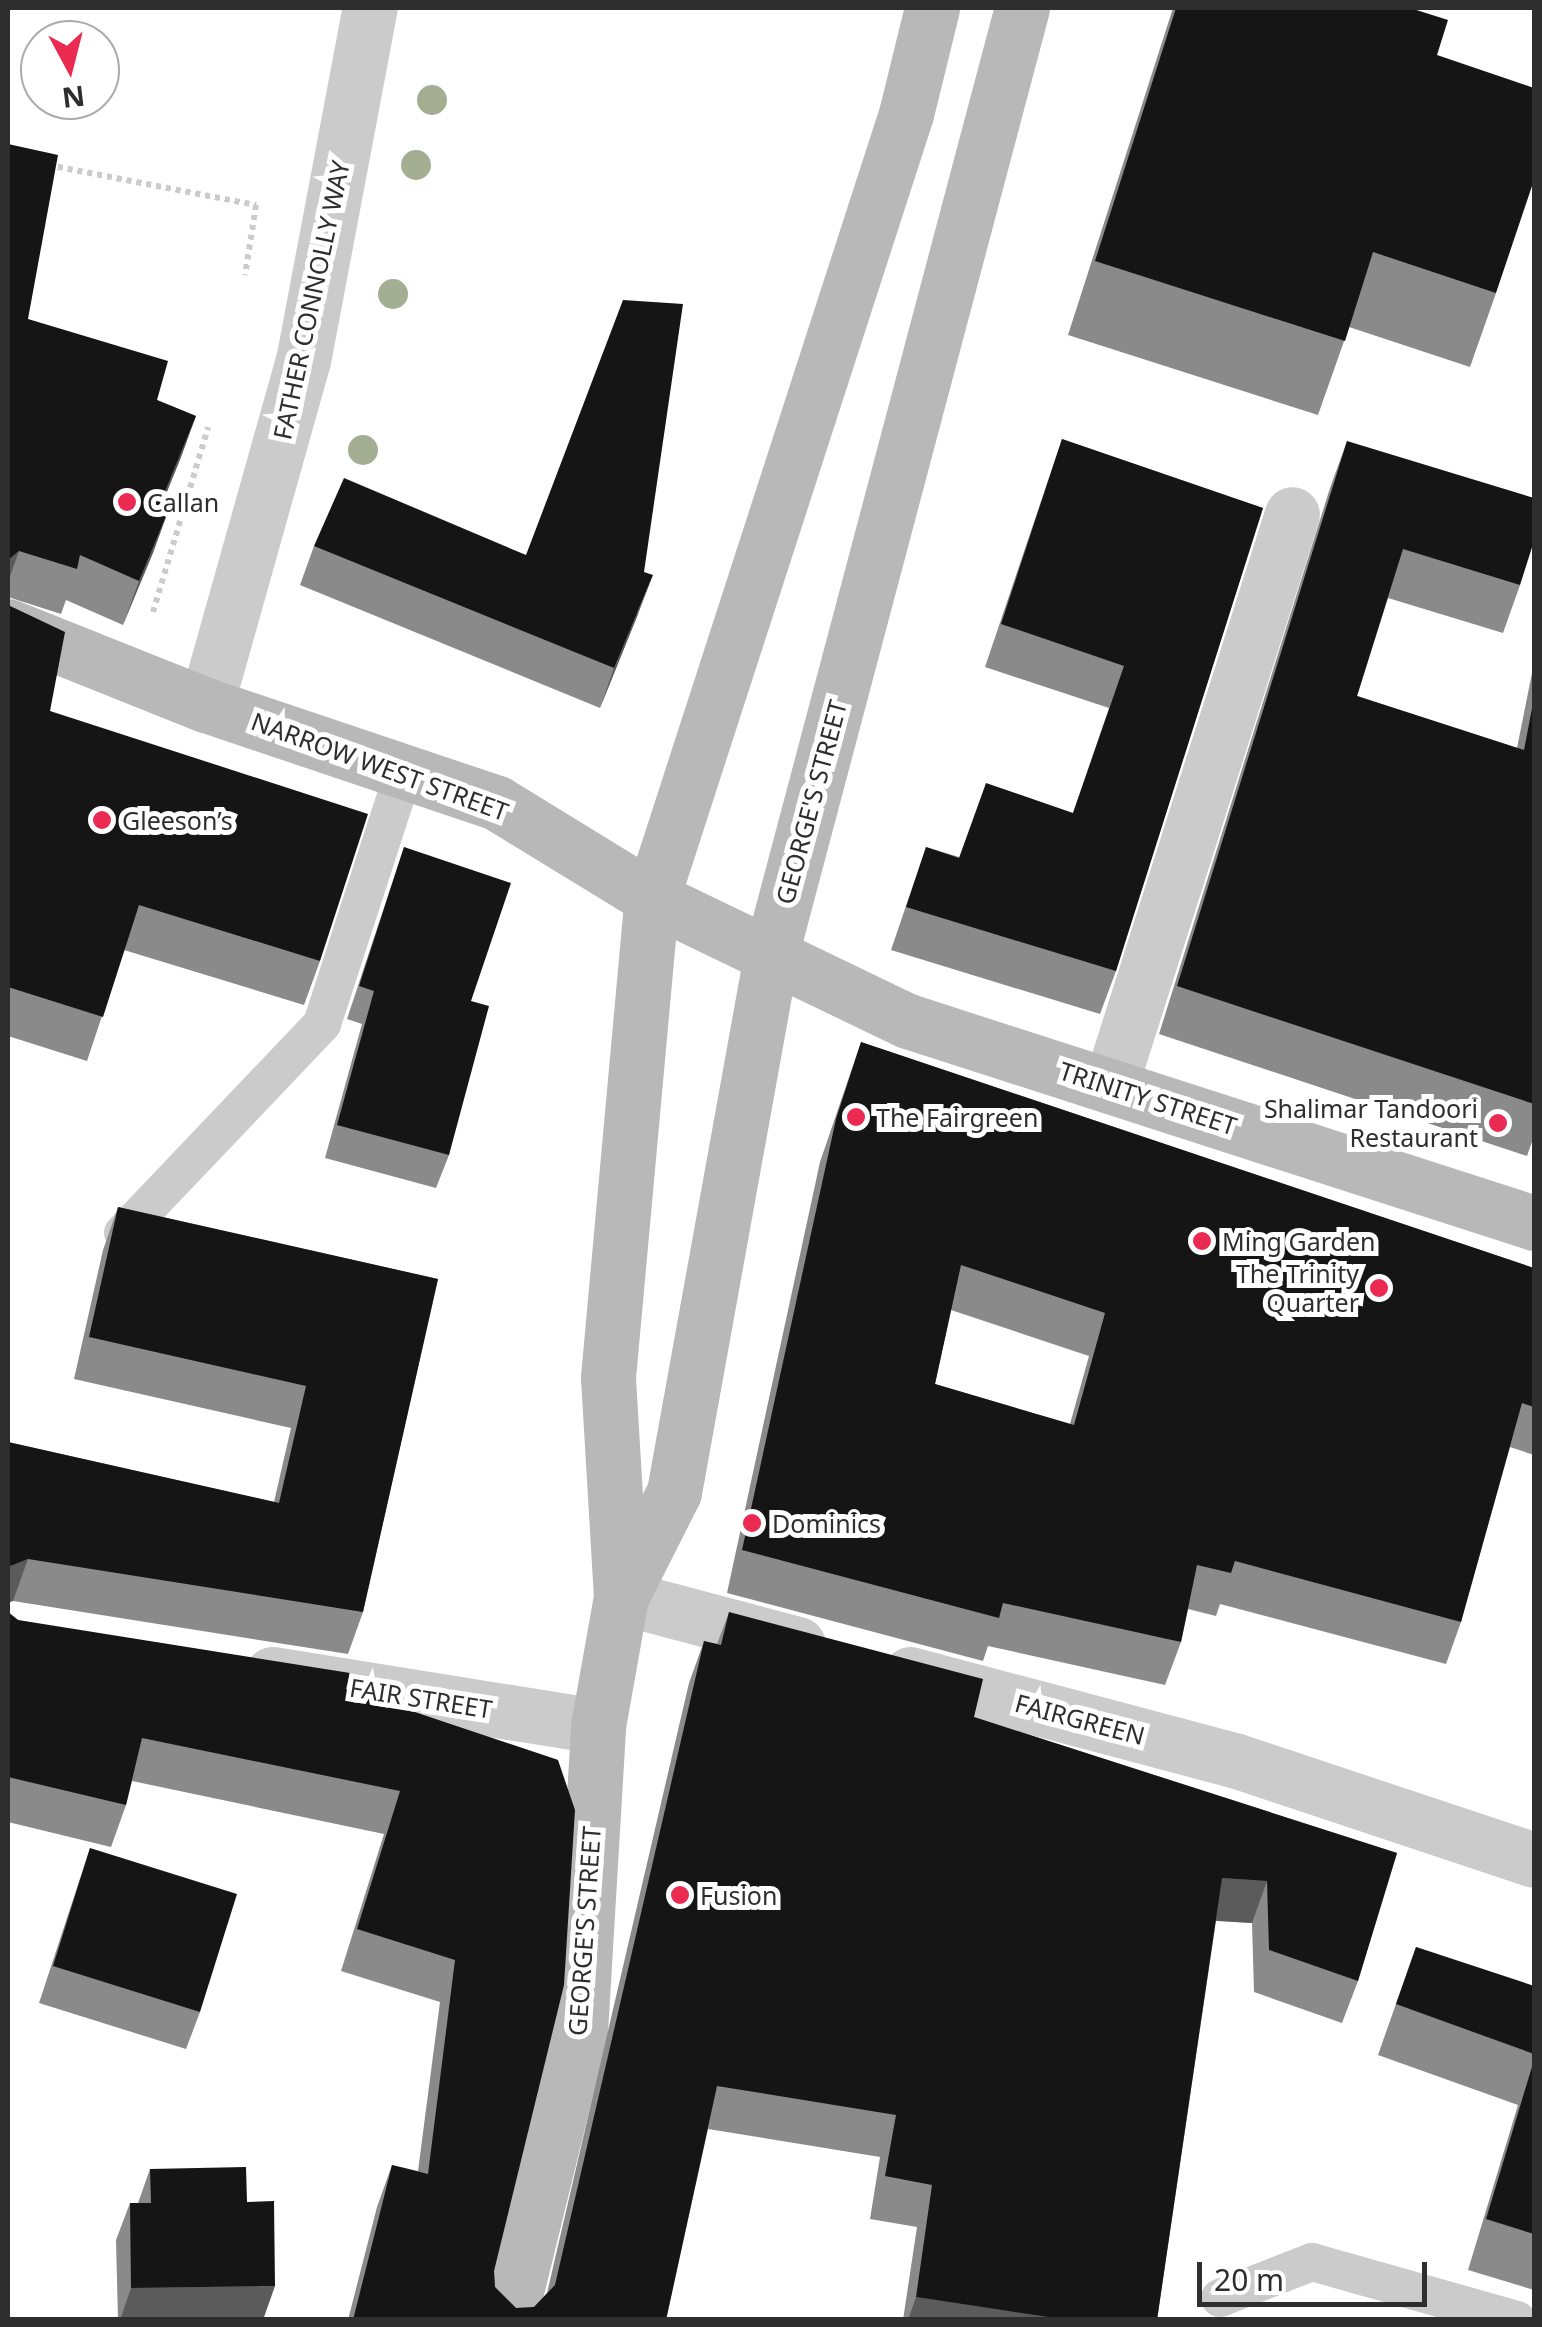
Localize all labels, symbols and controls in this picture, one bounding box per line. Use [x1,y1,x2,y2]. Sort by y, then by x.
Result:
north arrow [20,20,120,120]
text: N [60,78,87,118]
street label: FATHER CONNOLLY WAY [267,158,355,442]
place label: Callan [147,487,219,517]
marker: Callan [116,491,138,513]
street label: GEORGE'S STREET [769,697,853,907]
street label: NARROW WEST STREET [247,706,513,826]
place label: Gleeson’s [122,805,233,835]
marker: Gleeson’s [91,809,113,831]
street label: TRINITY STREET [1055,1055,1241,1141]
place label: Shalimar Tandoori Restaurant [1264,1094,1478,1153]
place label: The Fairgreen [876,1102,1038,1132]
marker: The Fairgreen [845,1106,867,1128]
marker: Shalimar Tandoori Restaurant [1487,1112,1509,1134]
place label: Ming Garden [1222,1226,1375,1256]
marker: Ming Garden [1191,1230,1213,1252]
place label: The Trinity Quarter [1236,1259,1359,1318]
marker: The Trinity Quarter [1368,1277,1390,1299]
place label: Dominics [772,1508,881,1538]
marker: Dominics [741,1512,763,1534]
street label: FAIR STREET [348,1672,494,1724]
street label: FAIRGREEN [1012,1687,1148,1751]
street label: GEORGE'S STREET [562,1825,606,2037]
place label: Fusion [700,1880,777,1910]
marker: Fusion [669,1884,691,1906]
scale bar [1202,2242,1432,2304]
text: 20 m [1214,2259,1284,2300]

